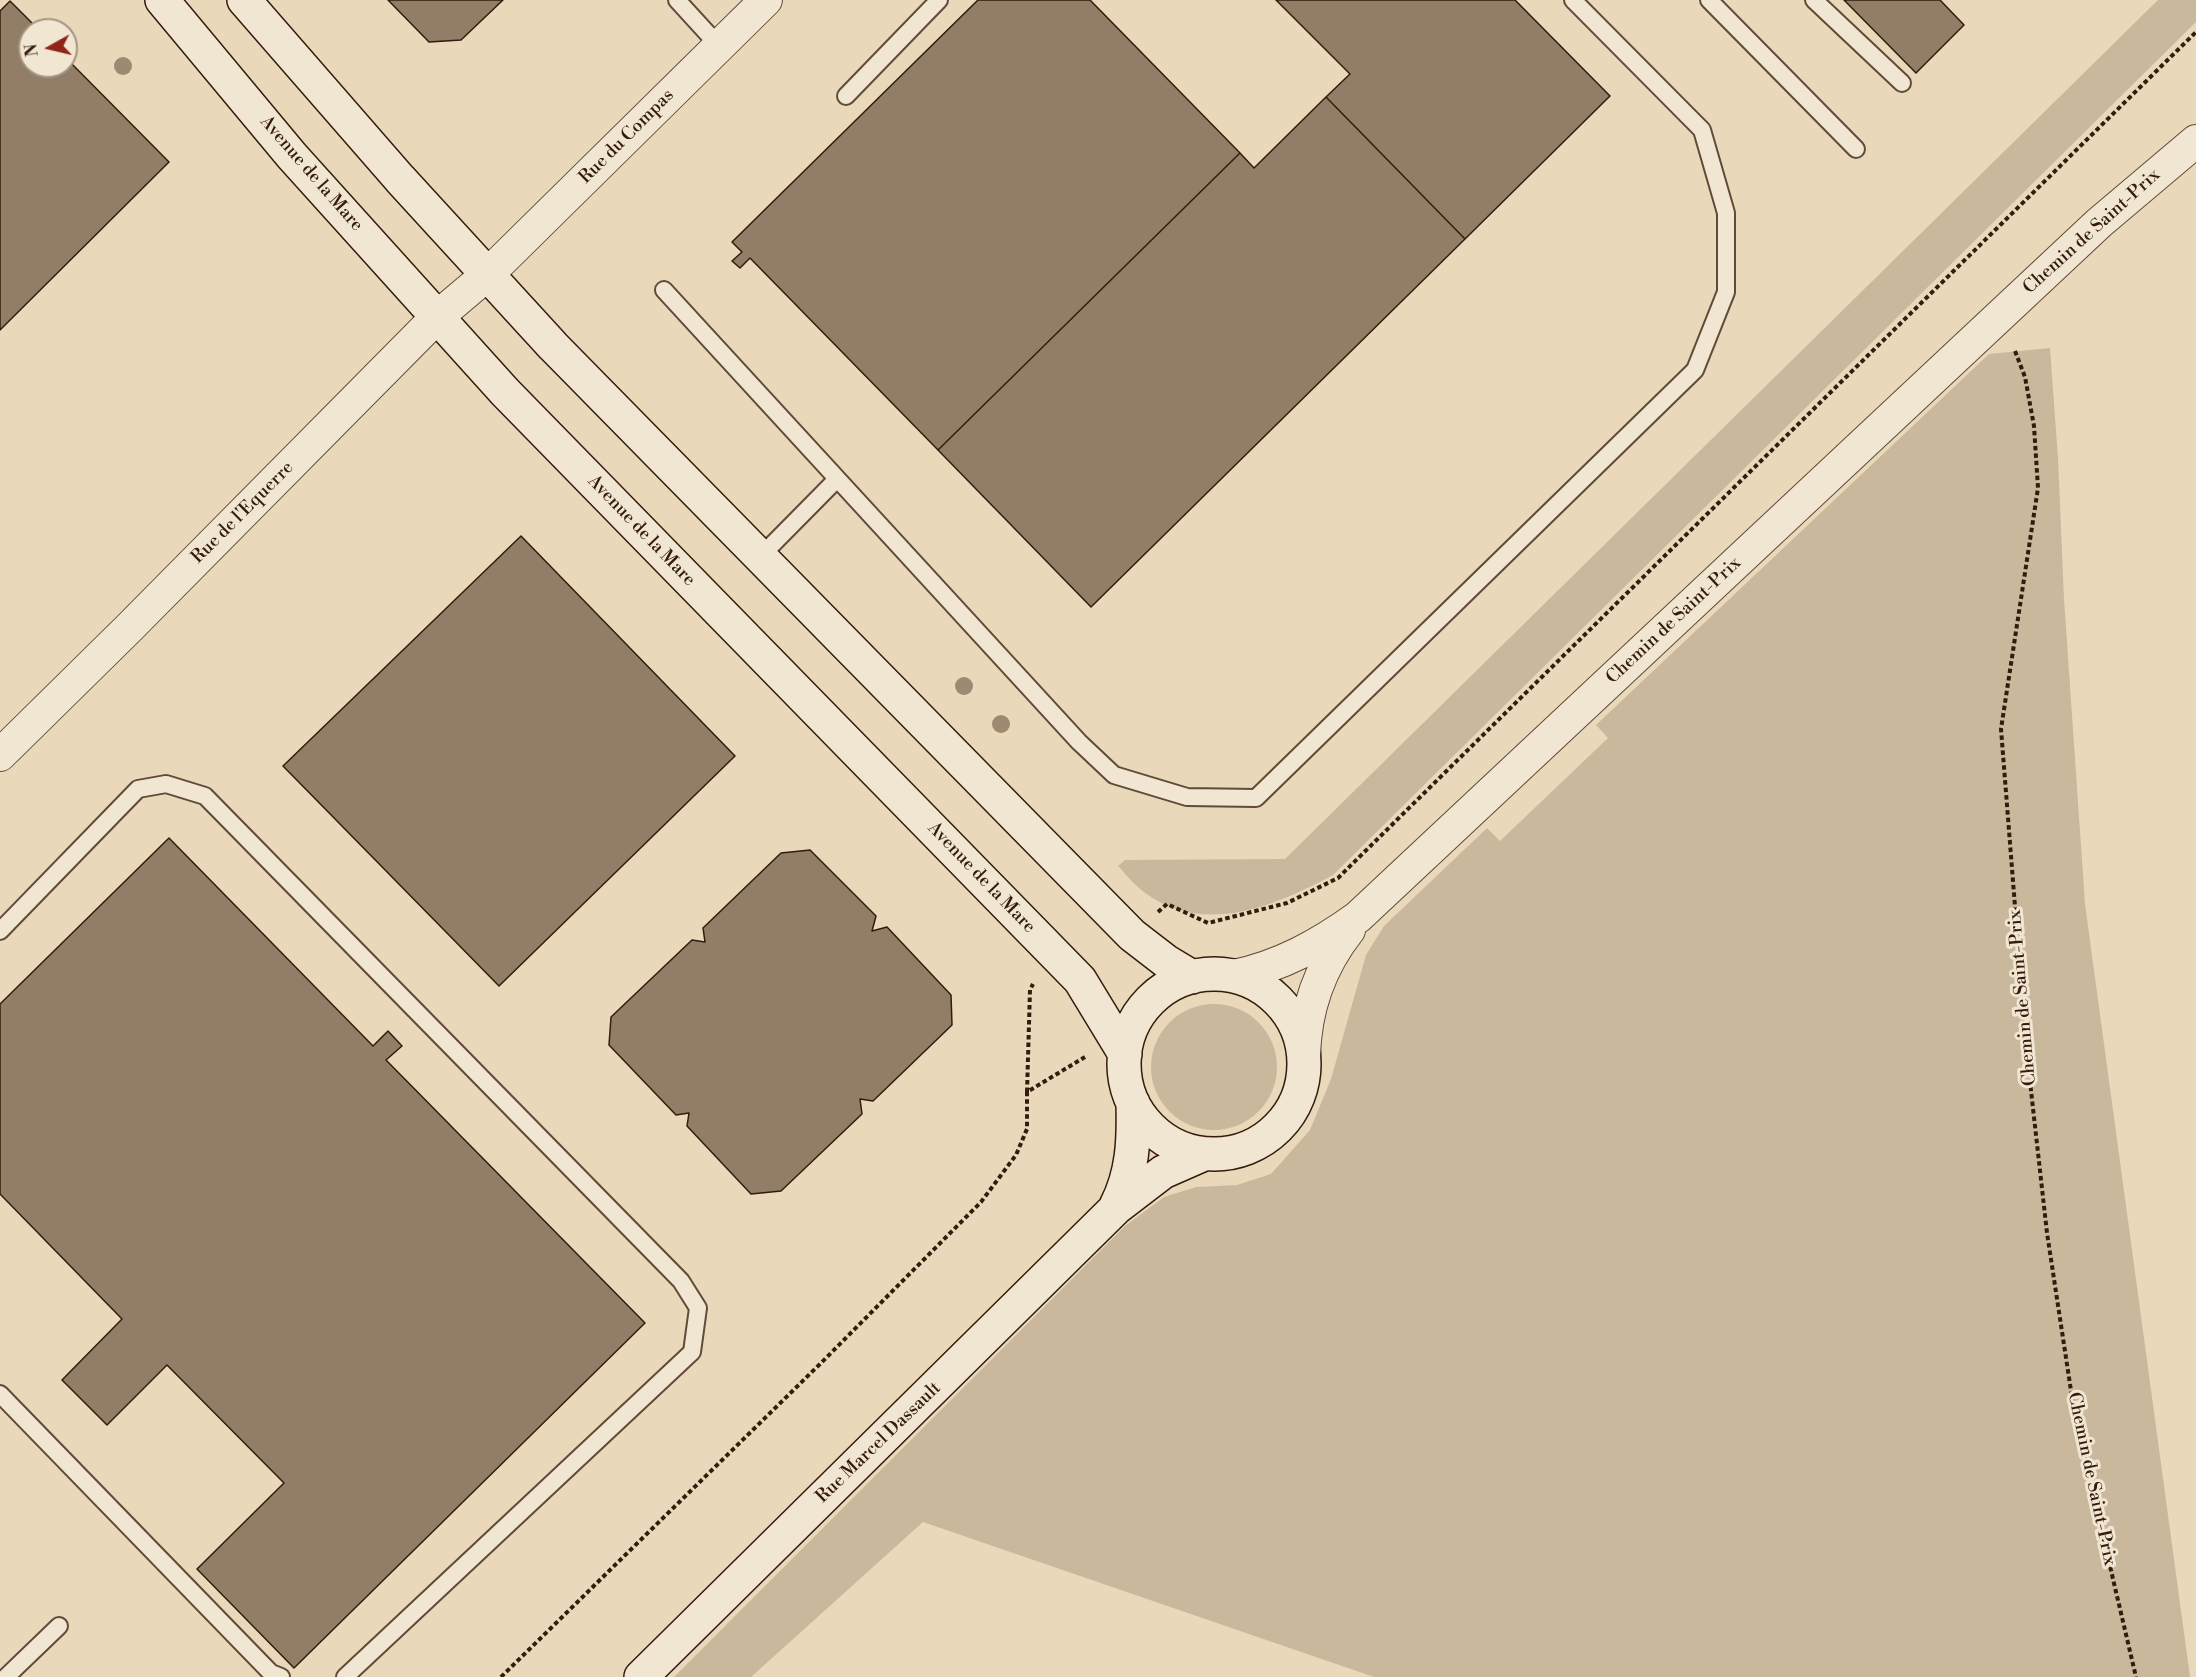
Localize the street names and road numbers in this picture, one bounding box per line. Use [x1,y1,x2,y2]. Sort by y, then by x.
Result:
street label: Rue du Compas [575,85,679,189]
street label: Avenue de la Mare [255,112,367,236]
street label: Chemin de Saint-Prix [2019,165,2165,299]
street label: Rue de l'Equerre [187,457,299,569]
street label: Avenue de la Mare [583,471,699,591]
street label: Chemin de Saint-Prix [1602,553,1746,689]
street label: Avenue de la Mare [923,818,1039,938]
street label: Chemin de Saint-Prix [2005,909,2041,1087]
street label: Rue Marcel Dassault [812,1378,946,1508]
street label: Chemin de Saint-Prix [2062,1390,2120,1568]

